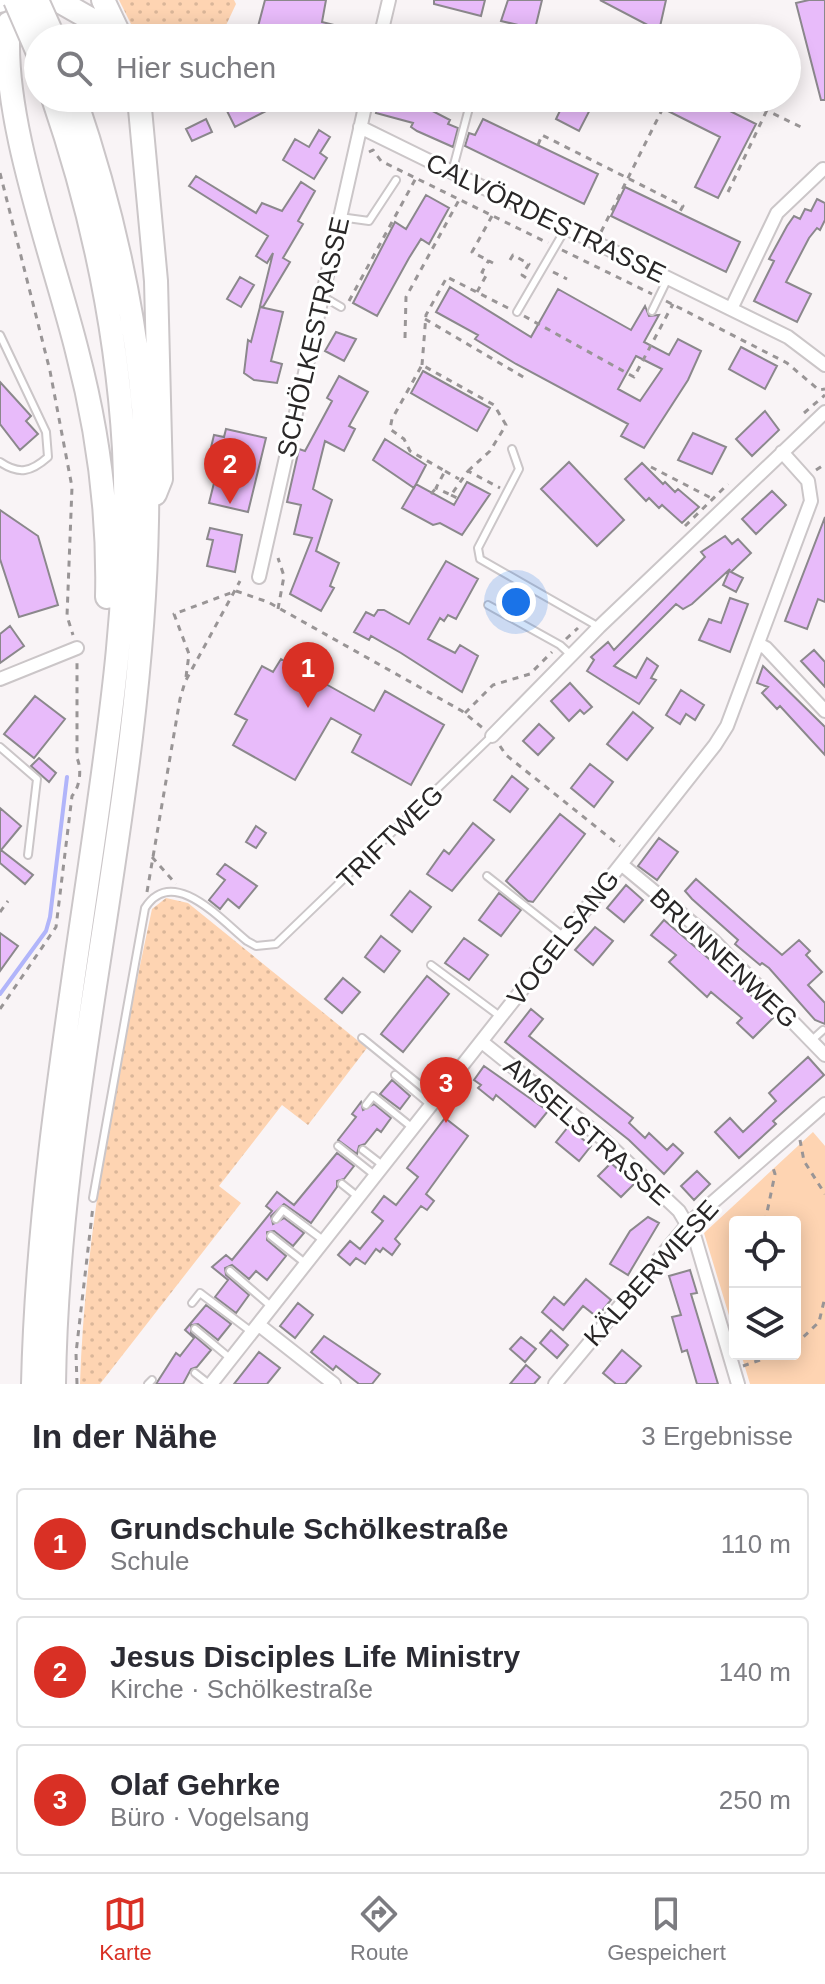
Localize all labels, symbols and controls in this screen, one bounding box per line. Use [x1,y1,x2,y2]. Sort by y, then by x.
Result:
search box [24,24,801,112]
icon: search [52,46,96,90]
text: Hier suchen [116,51,276,84]
street label: CALVÖRDESTRASSE [421,147,671,289]
street label: SCHÖLKESTRASSE [271,214,355,460]
pin: 2 [204,438,256,504]
your location [496,582,536,622]
pin: 1 [282,642,334,708]
street label: TRIFTWEG [331,779,449,895]
street label: VOGELSANG [501,864,625,1012]
street label: BRUNNENWEG [644,882,804,1034]
street label: AMSELSTRASSE [498,1051,676,1211]
pin: 3 [420,1057,472,1123]
street label: KÄLBERWIESE [578,1194,724,1352]
map controls [729,1216,801,1360]
button: locate [729,1216,801,1288]
button: layers [729,1288,801,1360]
text: In der Nähe [32,1417,217,1455]
text: 3 Ergebnisse [641,1421,793,1451]
text: Grundschule Schölkestraße [110,1512,508,1545]
text: 1 [53,1529,67,1559]
text: 110 m [721,1529,791,1559]
text: Schule [110,1546,190,1576]
text: Jesus Disciples Life Ministry [110,1640,520,1673]
text: 2 [53,1657,67,1687]
text: 140 m [719,1657,791,1687]
text: Kirche · Schölkestraße [110,1674,373,1704]
text: Olaf Gehrke [110,1768,280,1801]
text: 3 [53,1785,67,1815]
text: 250 m [719,1785,791,1815]
text: Büro · Vogelsang [110,1802,309,1832]
tab: Karte [99,1892,152,1966]
tab: Route [350,1892,409,1966]
tab: Gespeichert [607,1892,726,1966]

